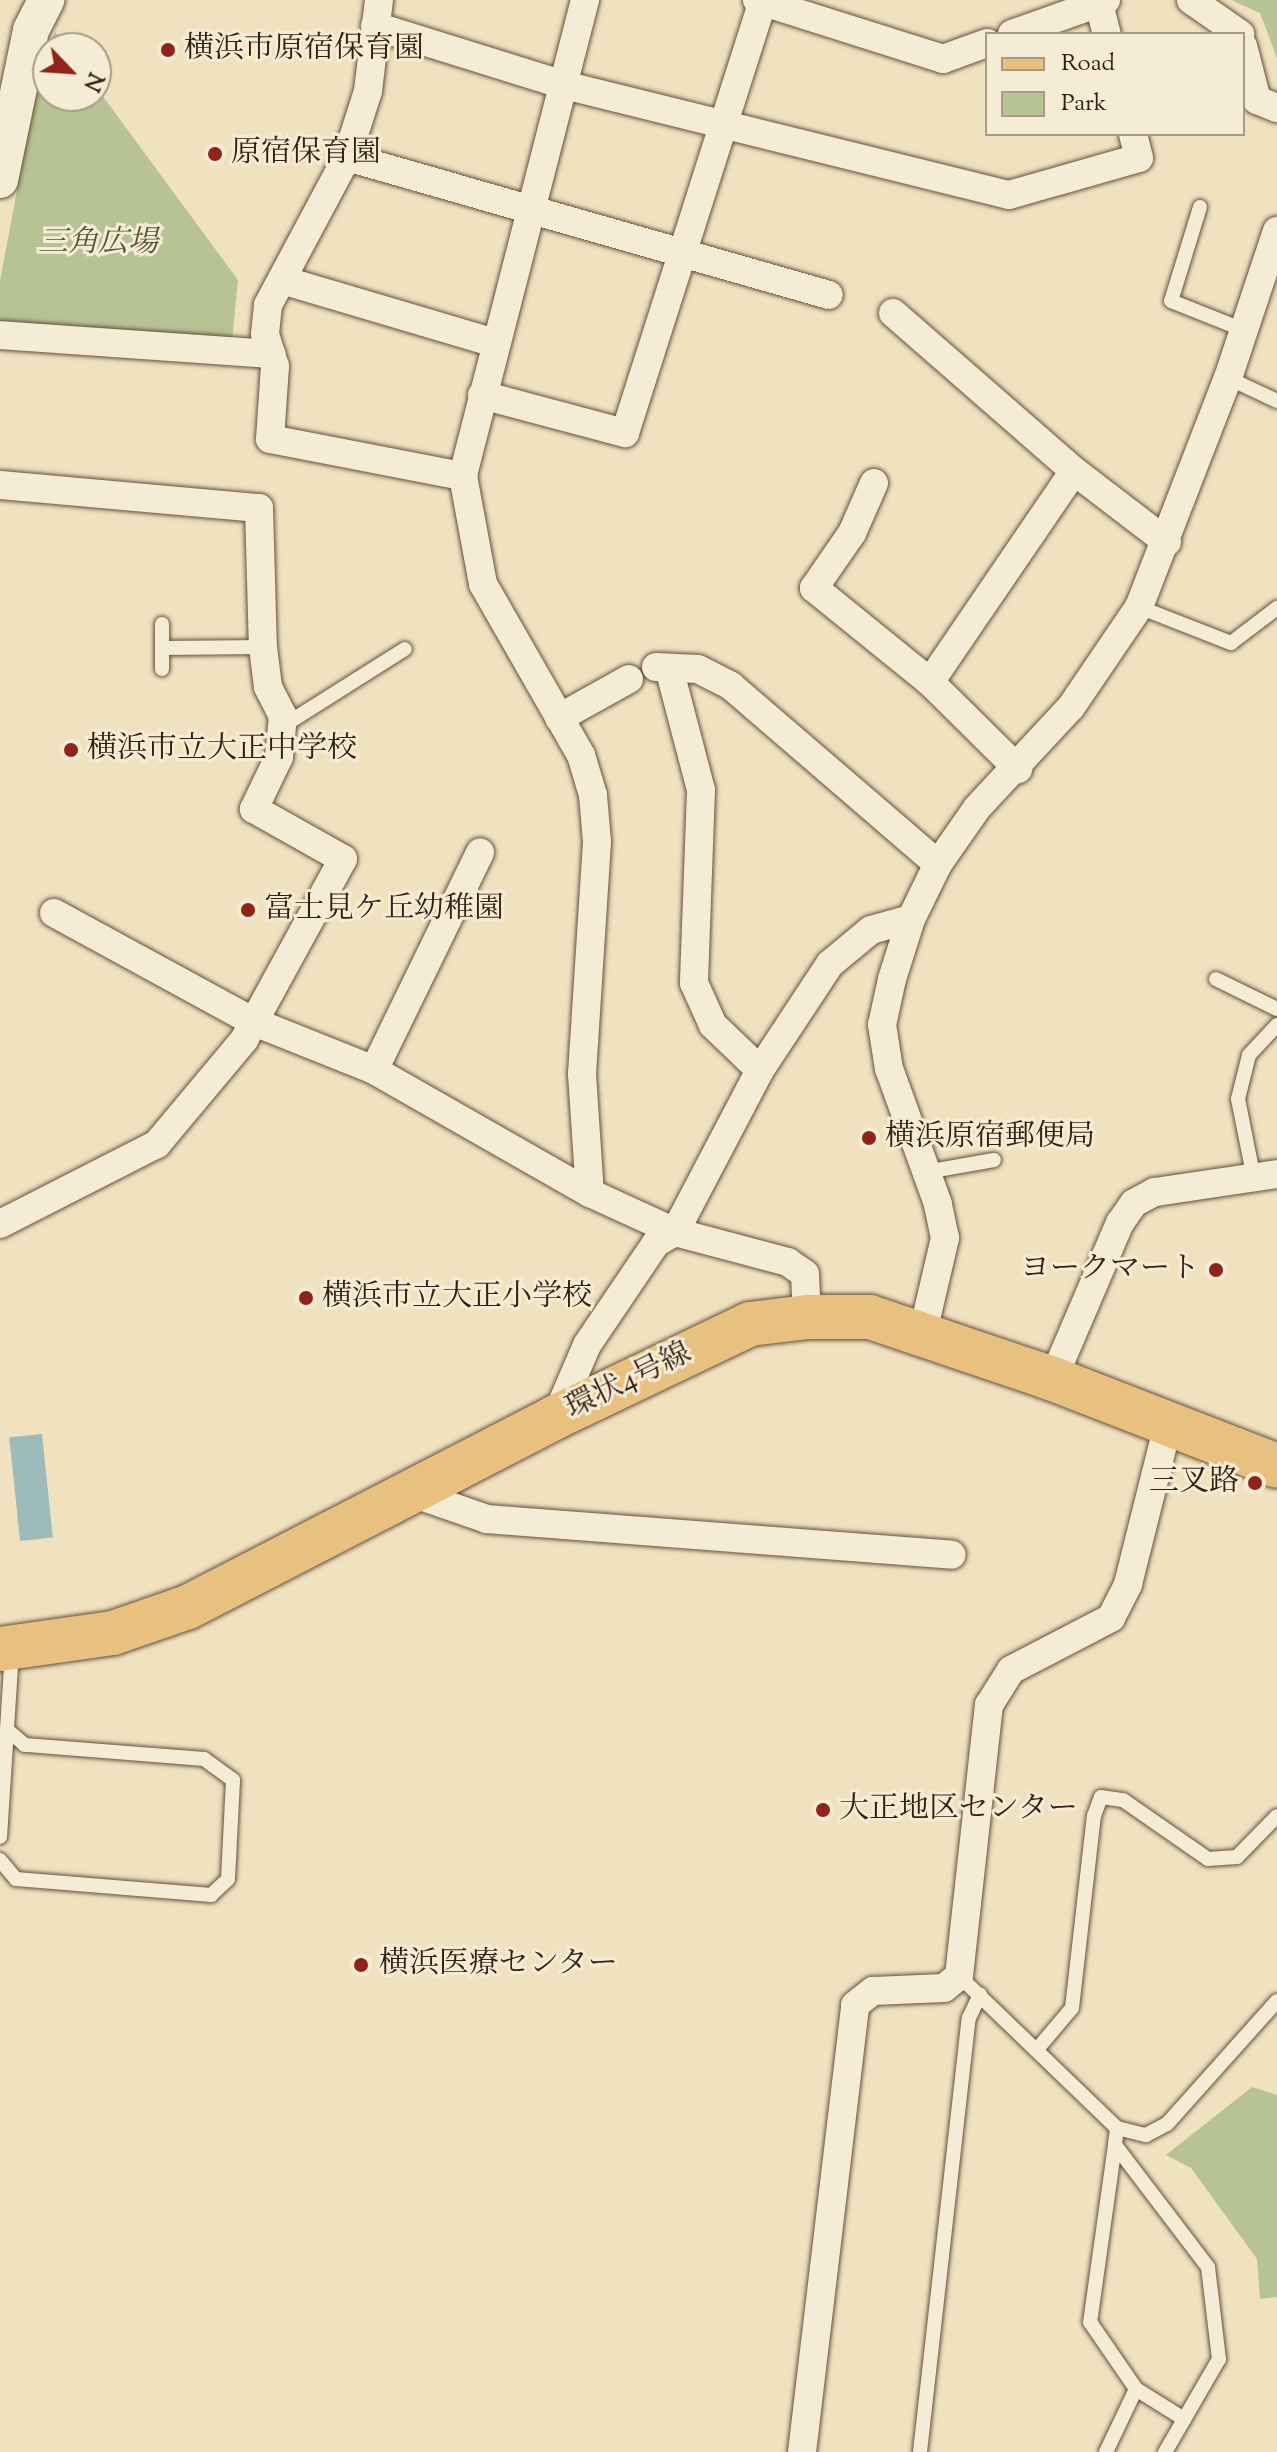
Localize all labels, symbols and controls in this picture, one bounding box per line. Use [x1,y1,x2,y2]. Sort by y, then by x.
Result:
north arrow [32,32,112,112]
place label: 横浜市原宿保育園 [184,32,424,68]
legend [985,32,1245,136]
marker: 横浜市原宿保育園 [159,41,177,59]
text: Road [1061,47,1115,81]
text: N [74,67,110,96]
text: Park [1061,87,1107,121]
place label: 原宿保育園 [231,136,381,172]
marker: 原宿保育園 [206,145,224,163]
park label: 三角広場 [38,226,158,262]
place label: 横浜市立大正中学校 [87,732,357,768]
marker: 横浜市立大正中学校 [62,741,80,759]
place label: 富士見ケ丘幼稚園 [264,892,504,928]
marker: 富士見ケ丘幼稚園 [239,901,257,919]
place label: 横浜原宿郵便局 [885,1120,1095,1156]
marker: 横浜原宿郵便局 [860,1129,878,1147]
place label: ヨークマート [1020,1252,1200,1288]
marker: ヨークマート [1207,1261,1225,1279]
place label: 横浜市立大正小学校 [322,1280,592,1316]
marker: 横浜市立大正小学校 [297,1289,315,1307]
street label: 環状4号線 [560,1336,698,1428]
place label: 三叉路 [1149,1465,1239,1501]
marker: 三叉路 [1246,1474,1264,1492]
place label: 大正地区センター [839,1792,1079,1828]
marker: 大正地区センター [814,1801,832,1819]
place label: 横浜医療センター [379,1947,619,1983]
marker: 横浜医療センター [350,1954,372,1976]

